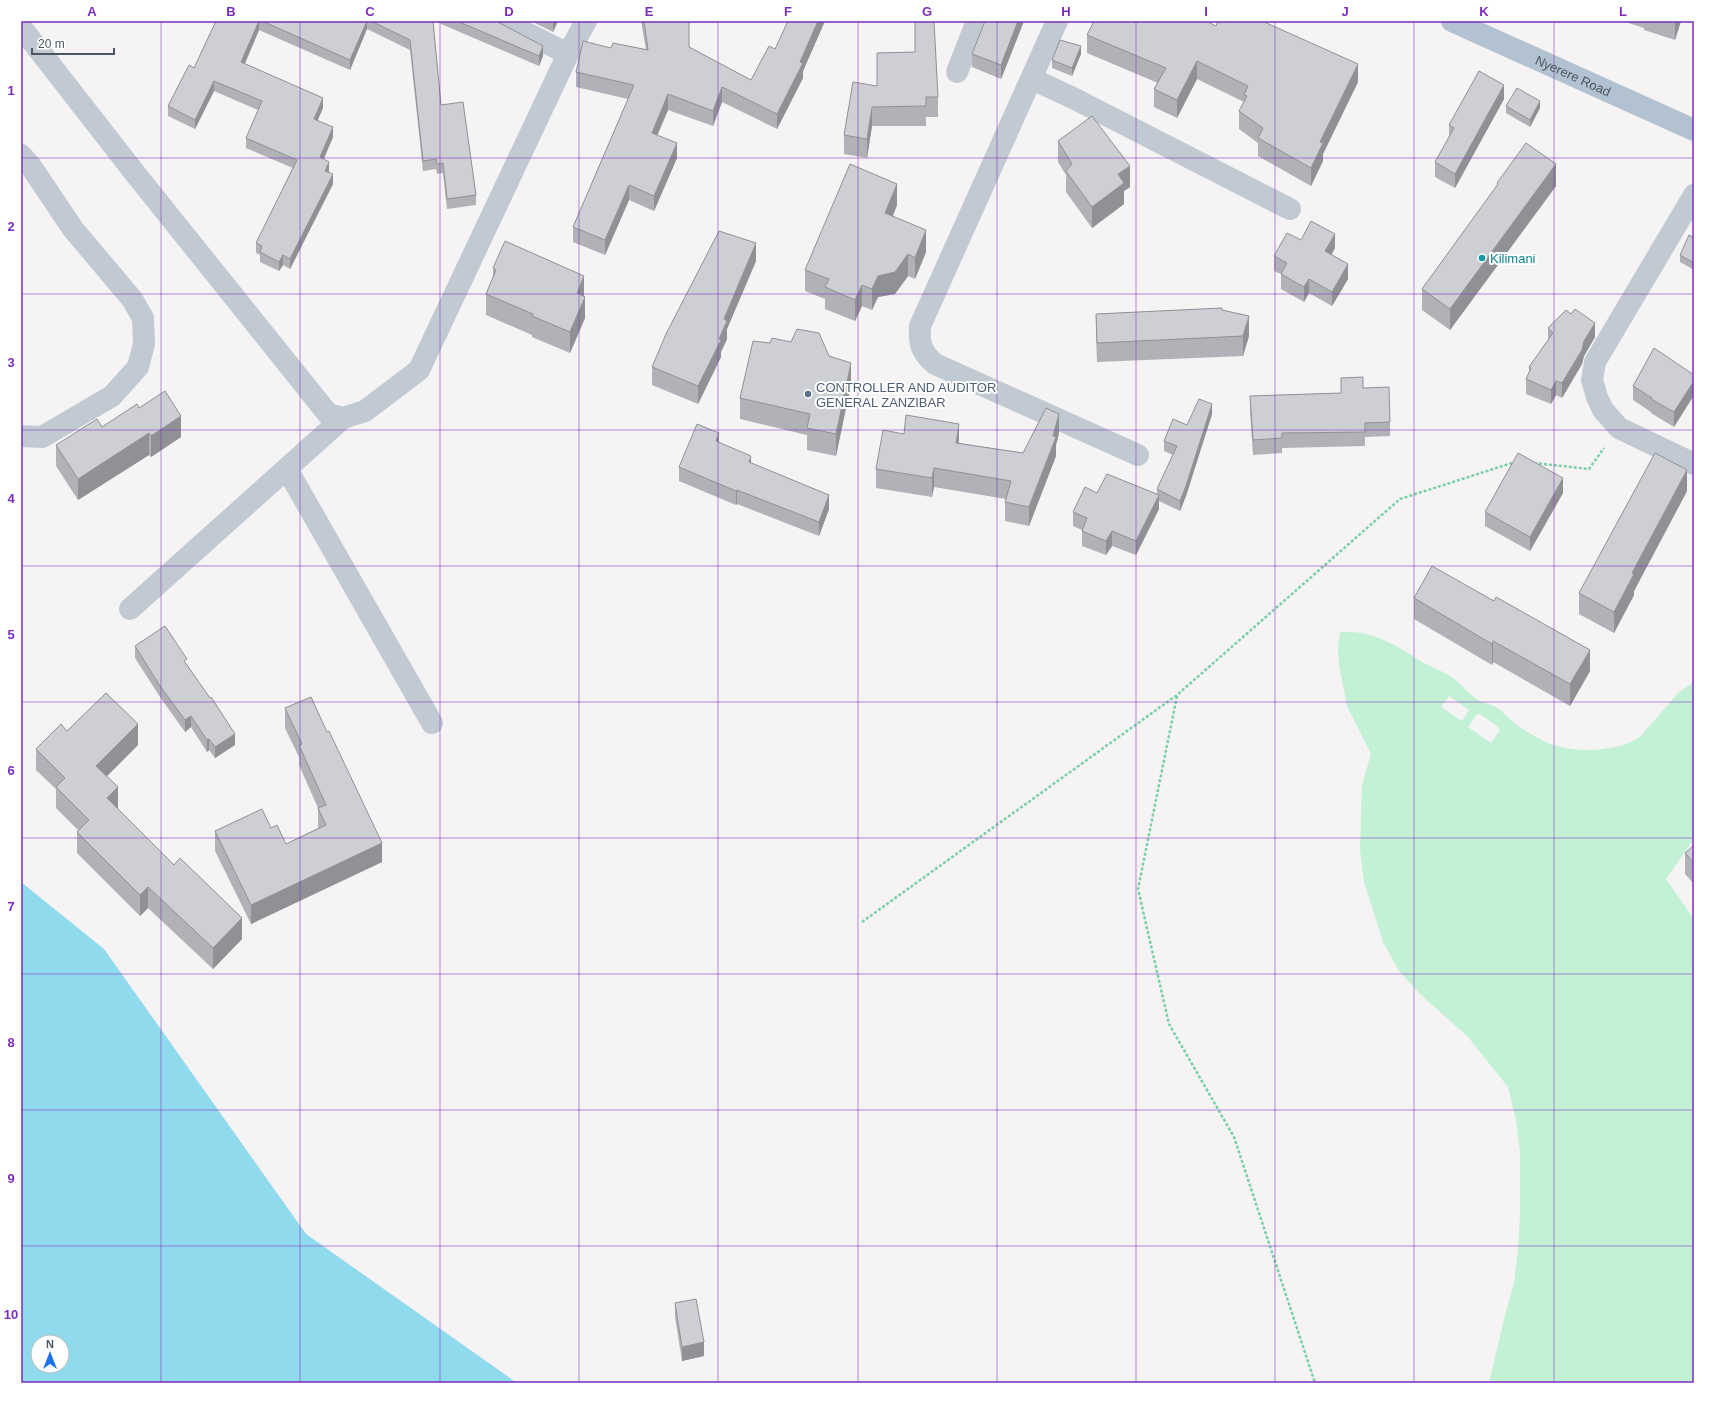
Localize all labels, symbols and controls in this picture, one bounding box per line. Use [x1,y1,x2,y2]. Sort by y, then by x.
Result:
text: A [87,4,97,19]
text: B [226,4,236,19]
text: C [365,4,375,19]
text: D [504,4,514,19]
text: E [645,4,654,19]
text: F [784,4,792,19]
text: G [922,4,932,19]
text: H [1061,4,1071,19]
text: I [1204,4,1208,19]
text: J [1341,4,1349,19]
text: K [1479,4,1489,19]
text: L [1619,4,1627,19]
scale bar [32,30,114,56]
text: 20 m [38,37,65,51]
street label: Nyerere Road [1533,53,1613,100]
text: 1 [7,83,15,98]
text: 2 [7,219,15,234]
place label: Kilimani [1490,251,1536,266]
marker: Kilimani [1477,253,1487,263]
text: 3 [7,355,15,370]
place label: CONTROLLER AND AUDITOR GENERAL ZANZIBAR [816,380,996,410]
marker: CONTROLLER AND AUDITOR GENERAL ZANZIBAR [803,389,813,399]
text: 4 [7,491,15,506]
text: 5 [7,627,15,642]
text: 6 [7,763,15,778]
text: 7 [7,899,15,914]
text: 8 [7,1035,15,1050]
text: 9 [7,1171,15,1186]
text: 10 [4,1307,18,1322]
north arrow [30,1334,70,1374]
text: N [46,1338,54,1350]

